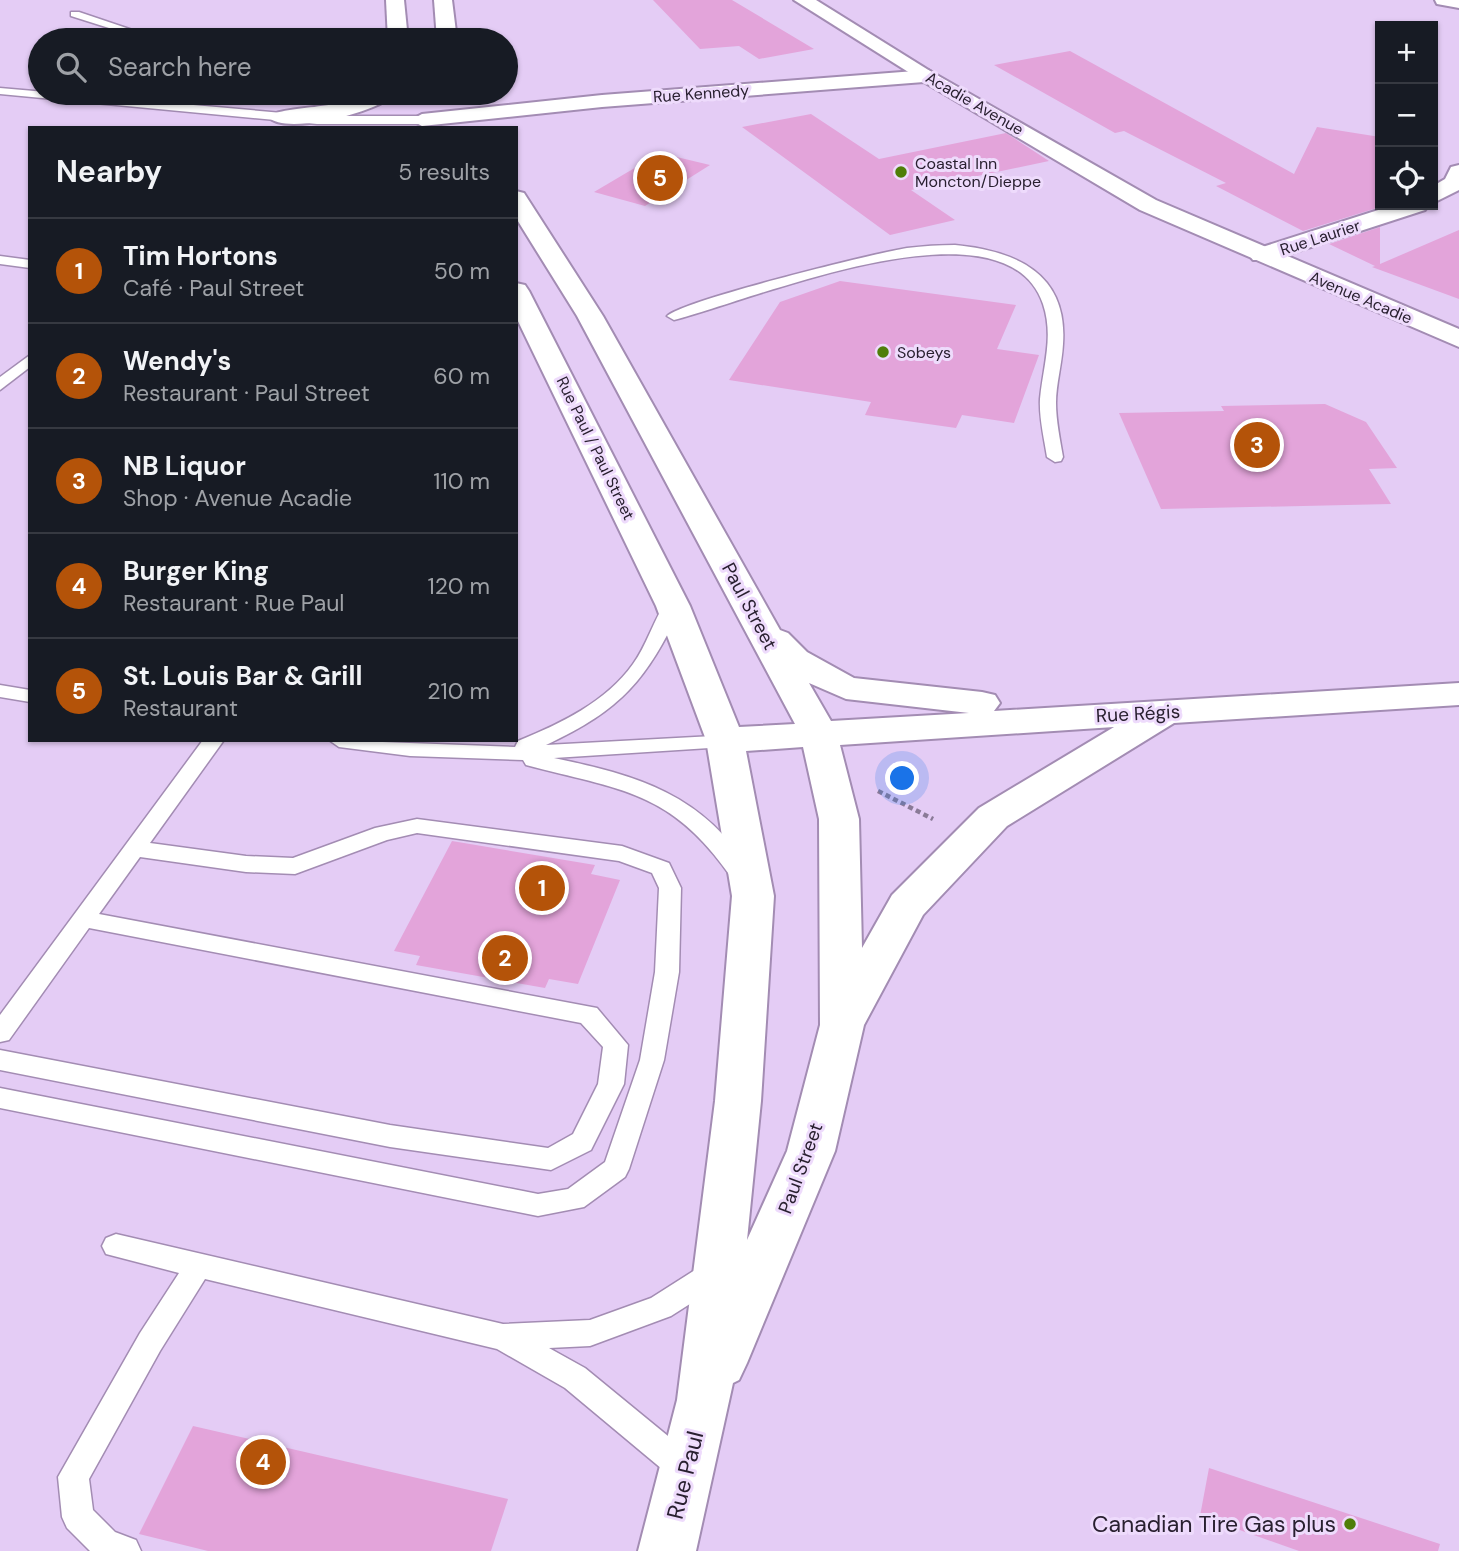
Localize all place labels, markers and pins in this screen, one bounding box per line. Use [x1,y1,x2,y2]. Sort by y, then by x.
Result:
pin: 5 [637,152,683,204]
place label: Coastal Inn Moncton/Dieppe [915,153,1041,192]
marker: Coastal Inn Moncton/Dieppe [893,164,909,180]
place label: Sobeys [897,342,951,363]
marker: Sobeys [875,344,891,360]
pin: 3 [1234,419,1280,471]
pin: 1 [519,862,565,914]
pin: 2 [482,932,528,984]
pin: 4 [240,1436,286,1488]
place label: Canadian Tire Gas plus [1092,1509,1336,1539]
marker: Canadian Tire Gas plus [1342,1516,1358,1532]

